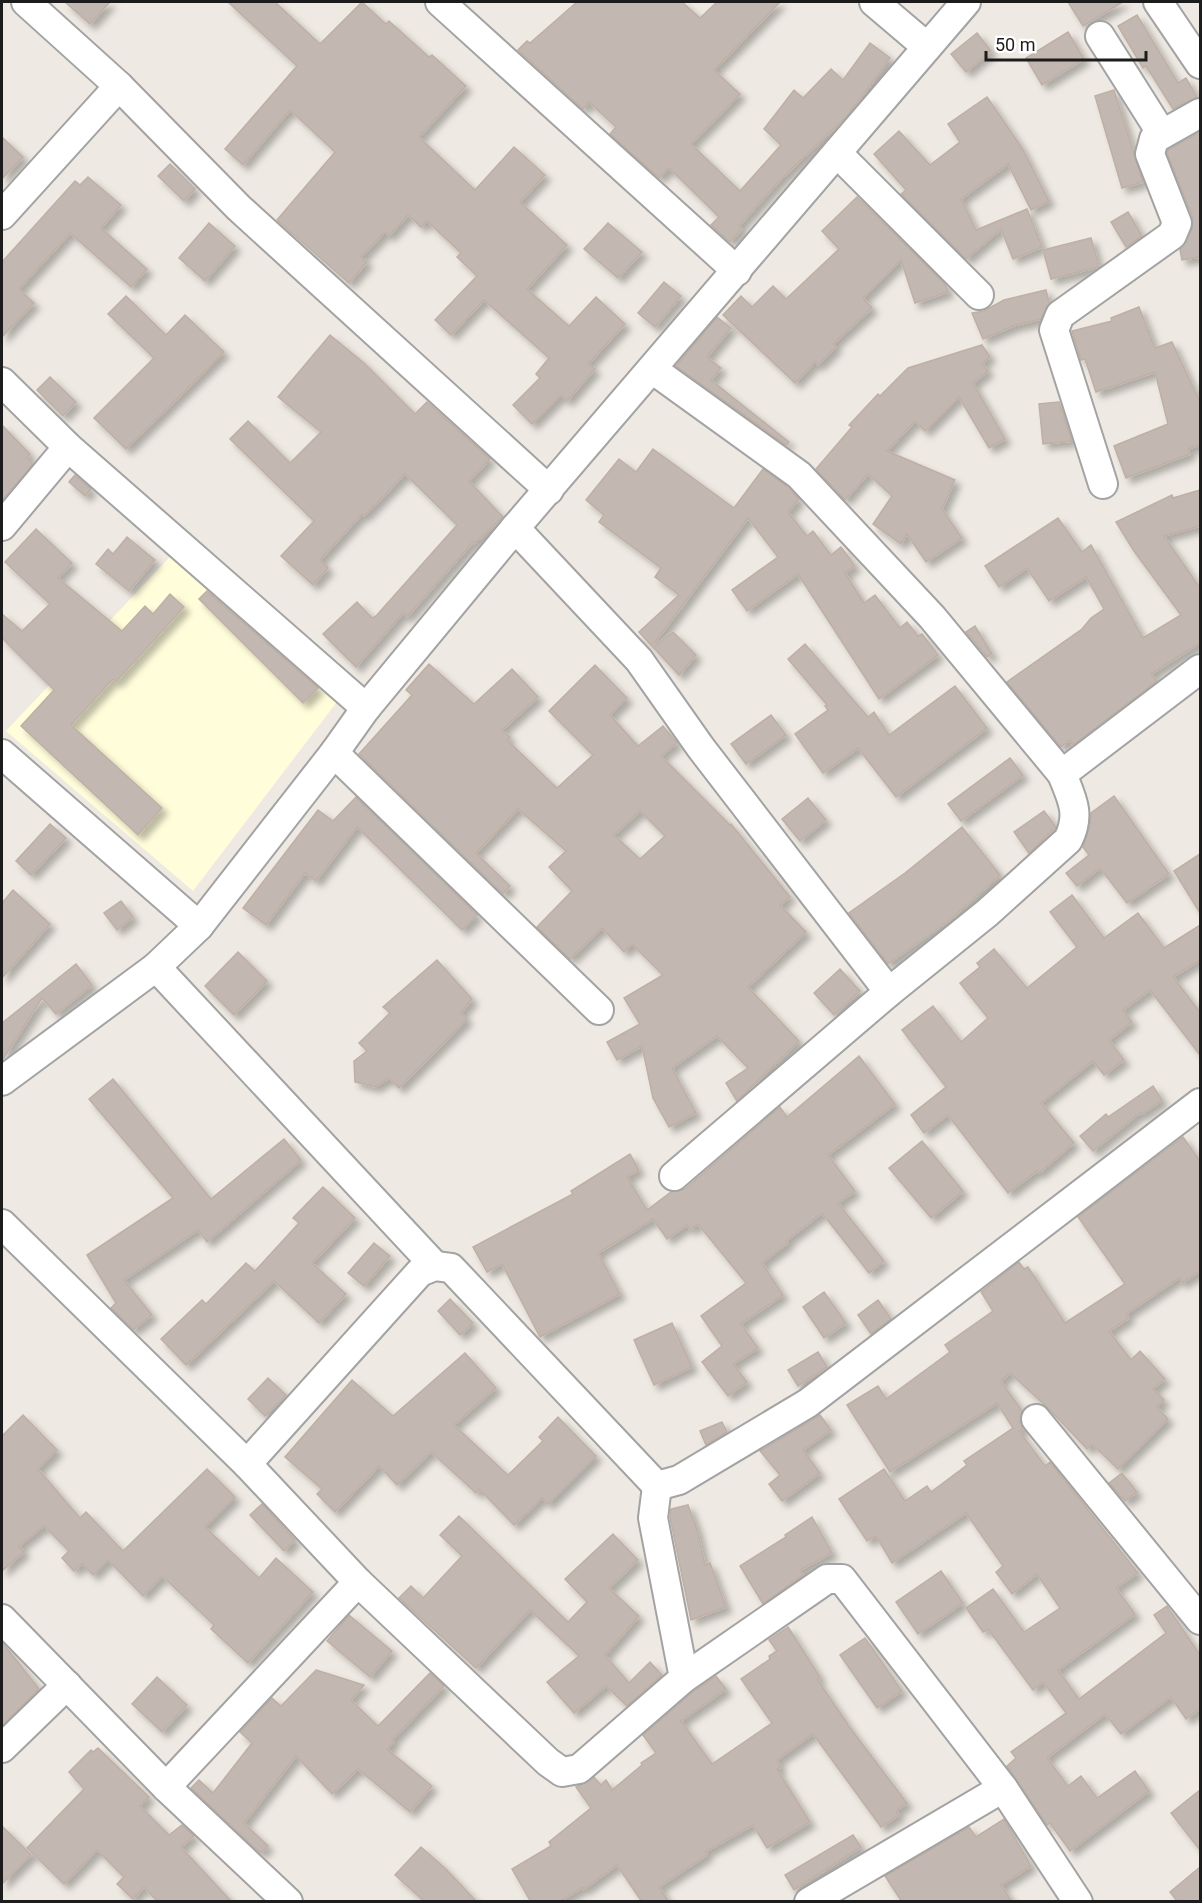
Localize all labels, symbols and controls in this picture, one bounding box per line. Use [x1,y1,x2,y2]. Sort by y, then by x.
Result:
scale bar [986,24,1146,62]
text: 50 m [995,34,1035,55]

